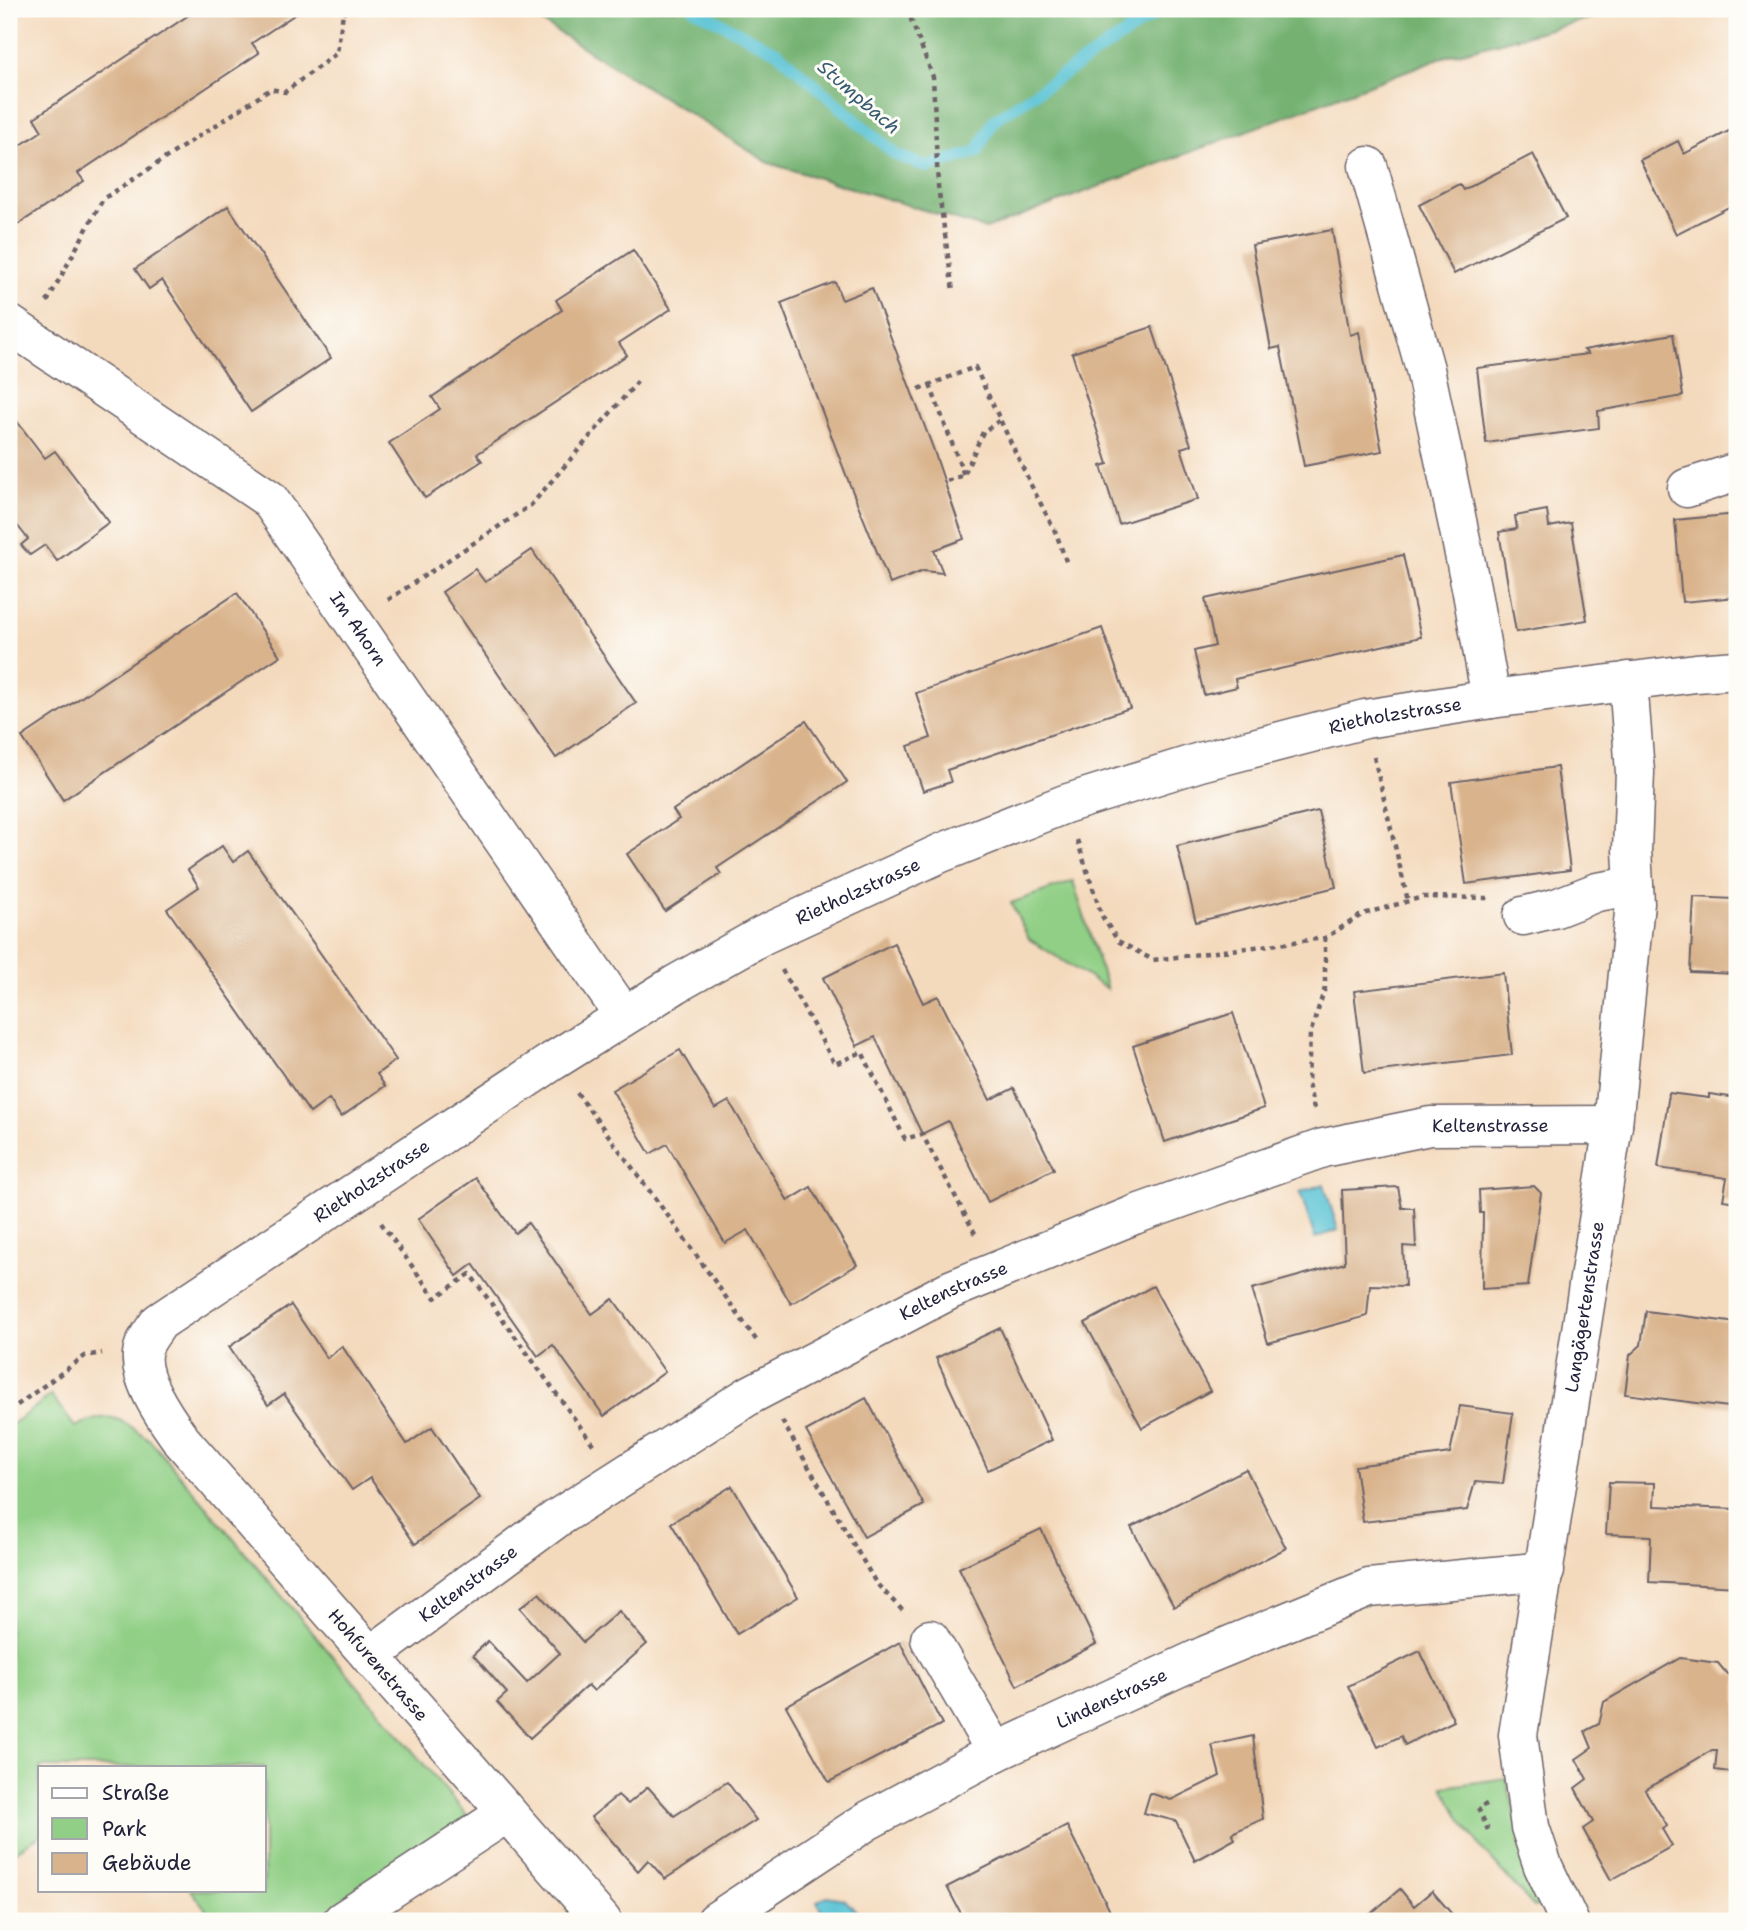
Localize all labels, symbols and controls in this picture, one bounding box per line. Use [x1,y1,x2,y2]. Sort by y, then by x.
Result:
water label: Stumpbach [813,54,905,140]
street label: Im Ahorn [324,587,392,671]
street label: Rietholzstrasse [1326,692,1463,740]
street label: Rietholzstrasse [792,852,924,930]
street label: Keltenstrasse [1432,1113,1549,1138]
street label: Rietholzstrasse [309,1134,434,1228]
street label: Langägertenstrasse [1560,1220,1610,1394]
street label: Keltenstrasse [895,1256,1011,1326]
street label: Keltenstrasse [414,1539,522,1628]
street label: Hohfurenstrasse [322,1604,434,1726]
street label: Lindenstrasse [1053,1663,1171,1734]
legend [38,1766,266,1892]
text: Straße [102,1779,170,1807]
text: Park [102,1815,147,1843]
text: Gebäude [102,1849,192,1877]

